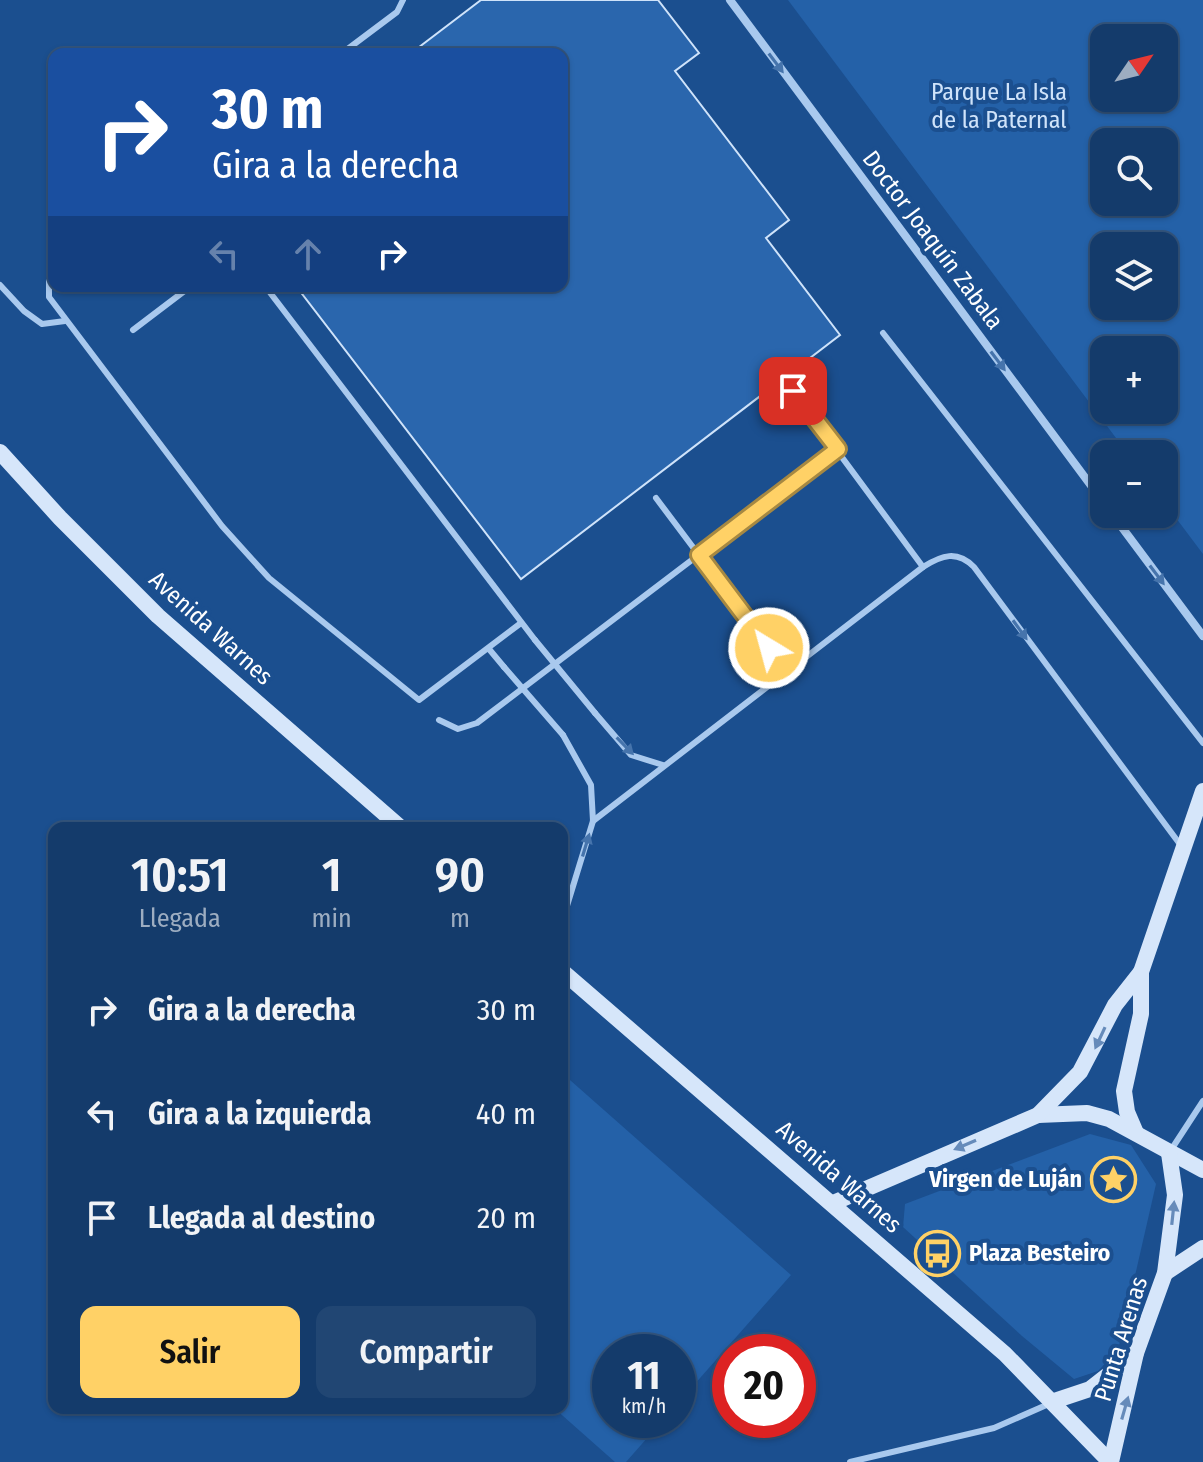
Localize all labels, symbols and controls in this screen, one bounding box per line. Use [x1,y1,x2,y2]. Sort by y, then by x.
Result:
north arrow [1090,24,1178,112]
map controls [1090,24,1178,528]
one-way arrow [768,52,784,73]
text: 30 m [212,76,323,143]
park label: Parque La Isla de la Paternal [931,78,1067,134]
icon: right [80,80,184,184]
button: search [1090,128,1178,216]
text: Gira a la derecha [212,144,459,188]
street label: Doctor Joaquín Zabala [857,145,1009,335]
icon: left [202,232,246,276]
icon: ahead [286,232,330,276]
icon: right [370,232,414,276]
button: layers [1090,232,1178,320]
button: + [1090,336,1178,424]
one-way arrow [990,351,1006,371]
pin [759,357,827,425]
icon: arrive [771,369,815,413]
button: − [1090,440,1178,528]
street label: Avenida Warnes [144,565,278,691]
one-way arrow [1149,565,1165,585]
position arrow [727,606,811,690]
one-way arrow [1011,620,1027,640]
one-way arrow [615,736,633,755]
one-way arrow [580,832,593,856]
text: 10:51 [131,846,229,904]
text: 1 [322,846,342,904]
text: 90 [435,846,485,904]
text: Llegada [139,903,221,934]
text: min [312,903,352,934]
text: m [450,903,470,934]
icon: right [80,988,124,1032]
text: Gira a la derecha [148,992,356,1028]
text: 30 m [477,992,536,1028]
one-way arrow [1093,1026,1107,1049]
icon: left [80,1092,124,1136]
text: Gira a la izquierda [148,1096,371,1132]
text: 40 m [476,1096,536,1132]
street label: Avenida Warnes [771,1115,907,1239]
one-way arrow [953,1138,977,1151]
place icon: Virgen de Luján [1089,1155,1137,1203]
place label: Virgen de Luján [928,1165,1082,1193]
icon: arrive [80,1196,124,1240]
text: Llegada al destino [148,1200,375,1236]
text: 20 m [477,1200,536,1236]
one-way arrow [1167,1201,1180,1226]
bus stop icon: Plaza Besteiro [914,1229,962,1277]
place label: Plaza Besteiro [969,1239,1110,1267]
street label: Punta Arenas [1089,1273,1153,1405]
button: Salir [80,1306,300,1398]
button: Compartir [316,1306,536,1398]
speed limit sign: 20 [712,1334,816,1438]
text: 11 [627,1352,661,1400]
text: km/h [622,1394,666,1418]
one-way arrow [1119,1395,1132,1419]

